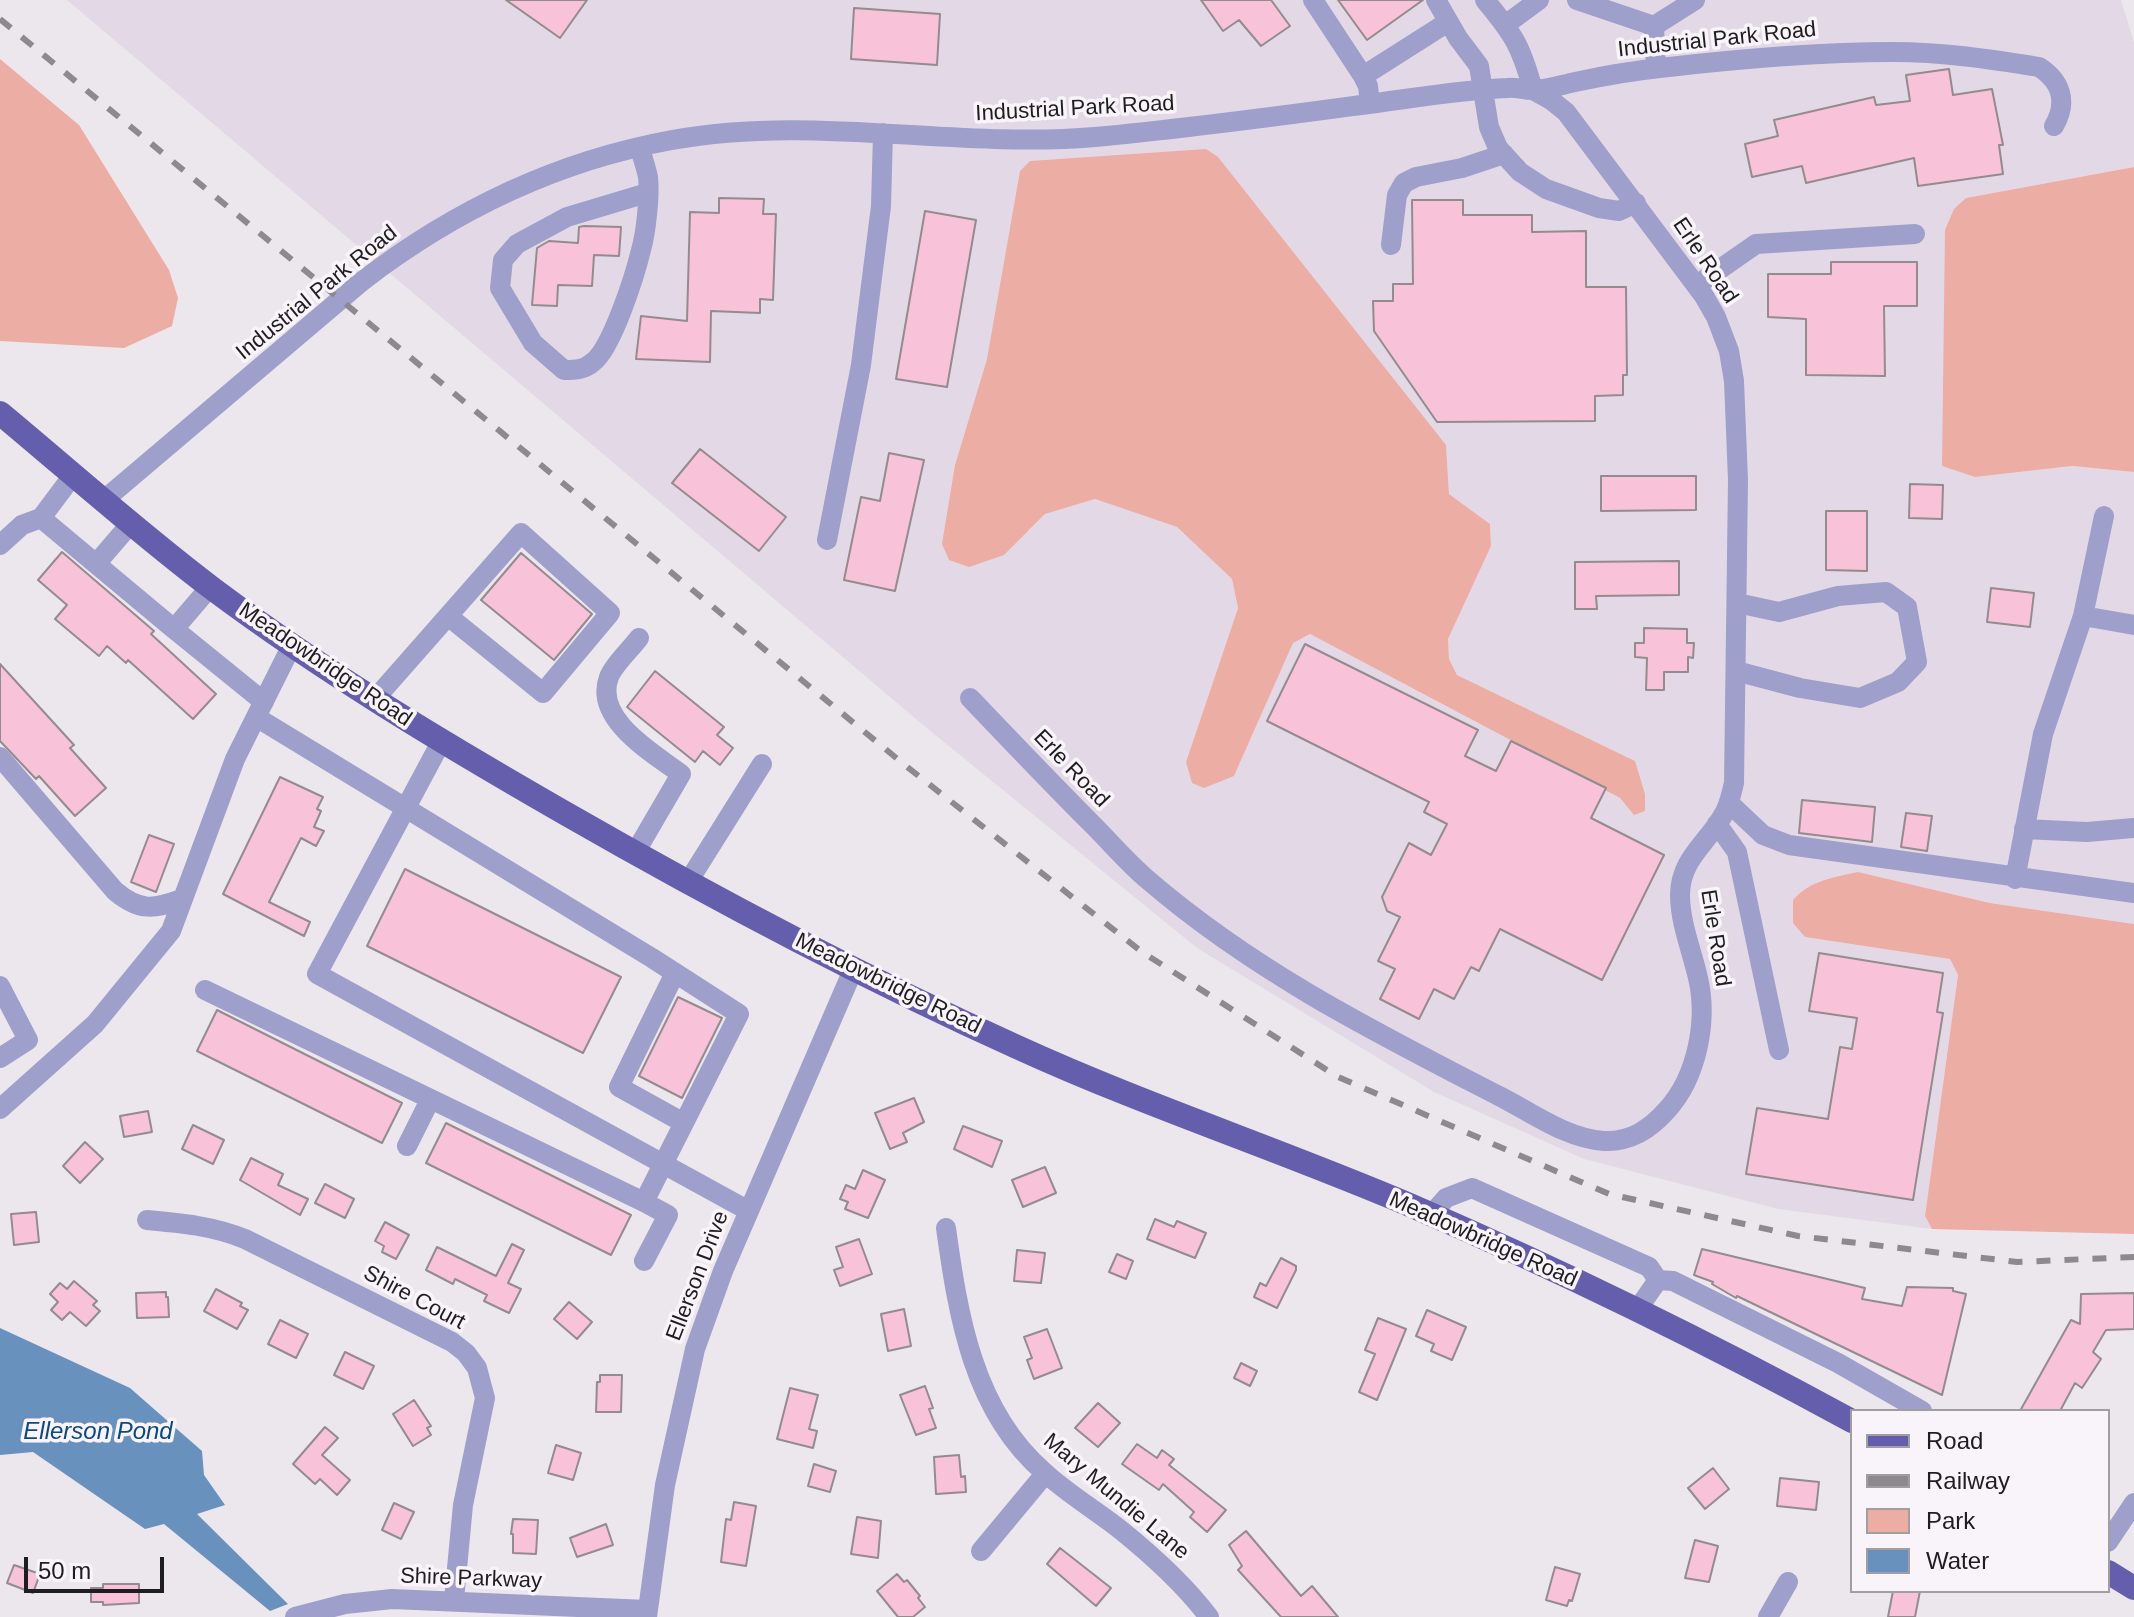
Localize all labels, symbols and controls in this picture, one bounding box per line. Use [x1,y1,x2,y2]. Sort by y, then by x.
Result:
street label: Industrial Park Road [1617,16,1817,64]
street label: Industrial Park Road [975,91,1175,127]
street label: Erle Road [1667,213,1743,309]
street label: Industrial Park Road [231,220,403,366]
street label: Meadowbridge Road [233,597,417,733]
street label: Erle Road [1028,725,1114,813]
street label: Erle Road [1694,888,1736,988]
street label: Meadowbridge Road [791,928,985,1040]
street label: Meadowbridge Road [1385,1187,1581,1293]
street label: Ellerson Drive [661,1207,735,1345]
street label: Shire Court [359,1260,469,1336]
legend [1850,1409,2110,1593]
water label: Ellerson Pond [23,1418,173,1446]
text: Road [1926,1427,1983,1454]
street label: Mary Mundie Lane [1038,1428,1194,1566]
text: Railway [1926,1467,2010,1494]
text: Park [1926,1507,1975,1534]
scale bar [28,1541,168,1591]
text: Water [1926,1547,1989,1574]
text: 50 m [38,1557,91,1584]
street label: Shire Parkway [400,1563,542,1595]

